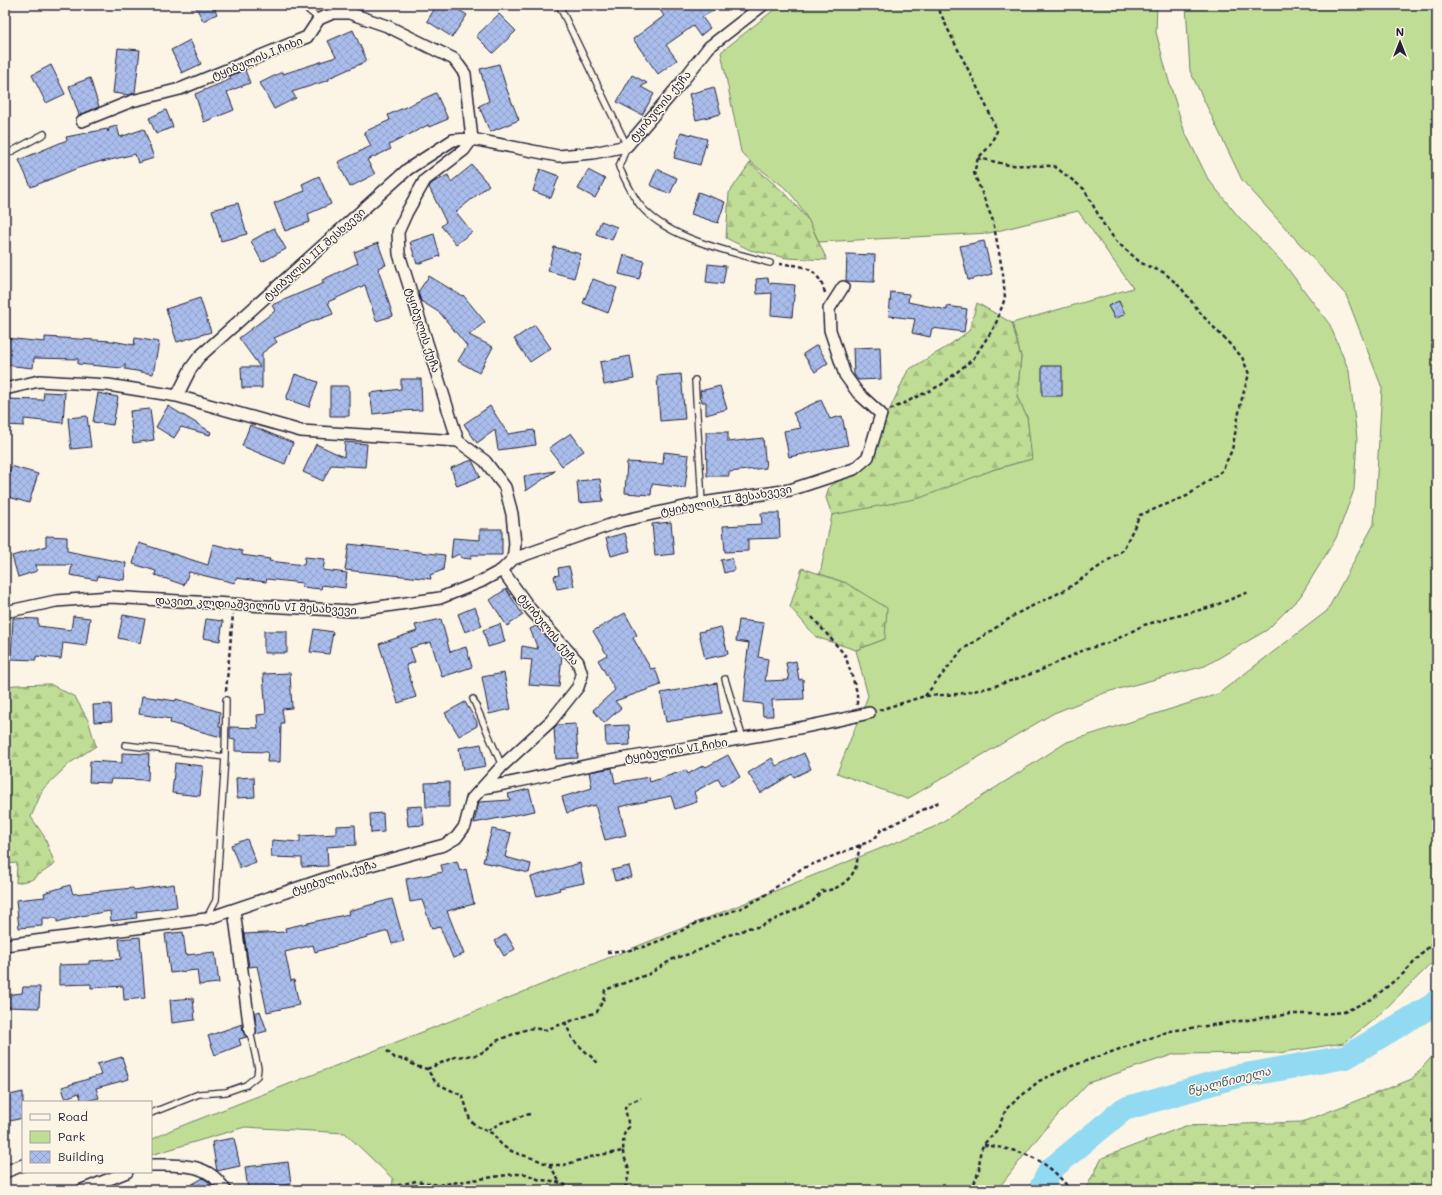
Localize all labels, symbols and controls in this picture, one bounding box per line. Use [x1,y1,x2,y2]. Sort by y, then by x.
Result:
north arrow [1380,22,1420,62]
text: N [1396,24,1404,39]
street label: ტყიბულის I ჩიხი [209,32,305,83]
street label: ტყიბულის ქუჩა [625,67,694,144]
street label: ტყიბულის III შესხვევი [259,204,368,304]
street label: ტყიბულის ქუჩა [403,285,444,374]
street label: ტყიბულის II შესახვევი [659,481,793,518]
street label: ტყიბულის ქუჩა [516,590,583,668]
street label: დავით კლდიაშვილის VI შესახვევი [155,592,357,617]
street label: ტყიბულის VI ჩიხი [623,734,729,765]
street label: ტყიბულის ქუჩა [289,856,378,897]
water label: წყალწითელა [1185,1062,1273,1098]
legend [22,1101,152,1173]
text: Road [58,1108,88,1124]
text: Park [58,1128,85,1144]
text: Building [58,1148,104,1164]

